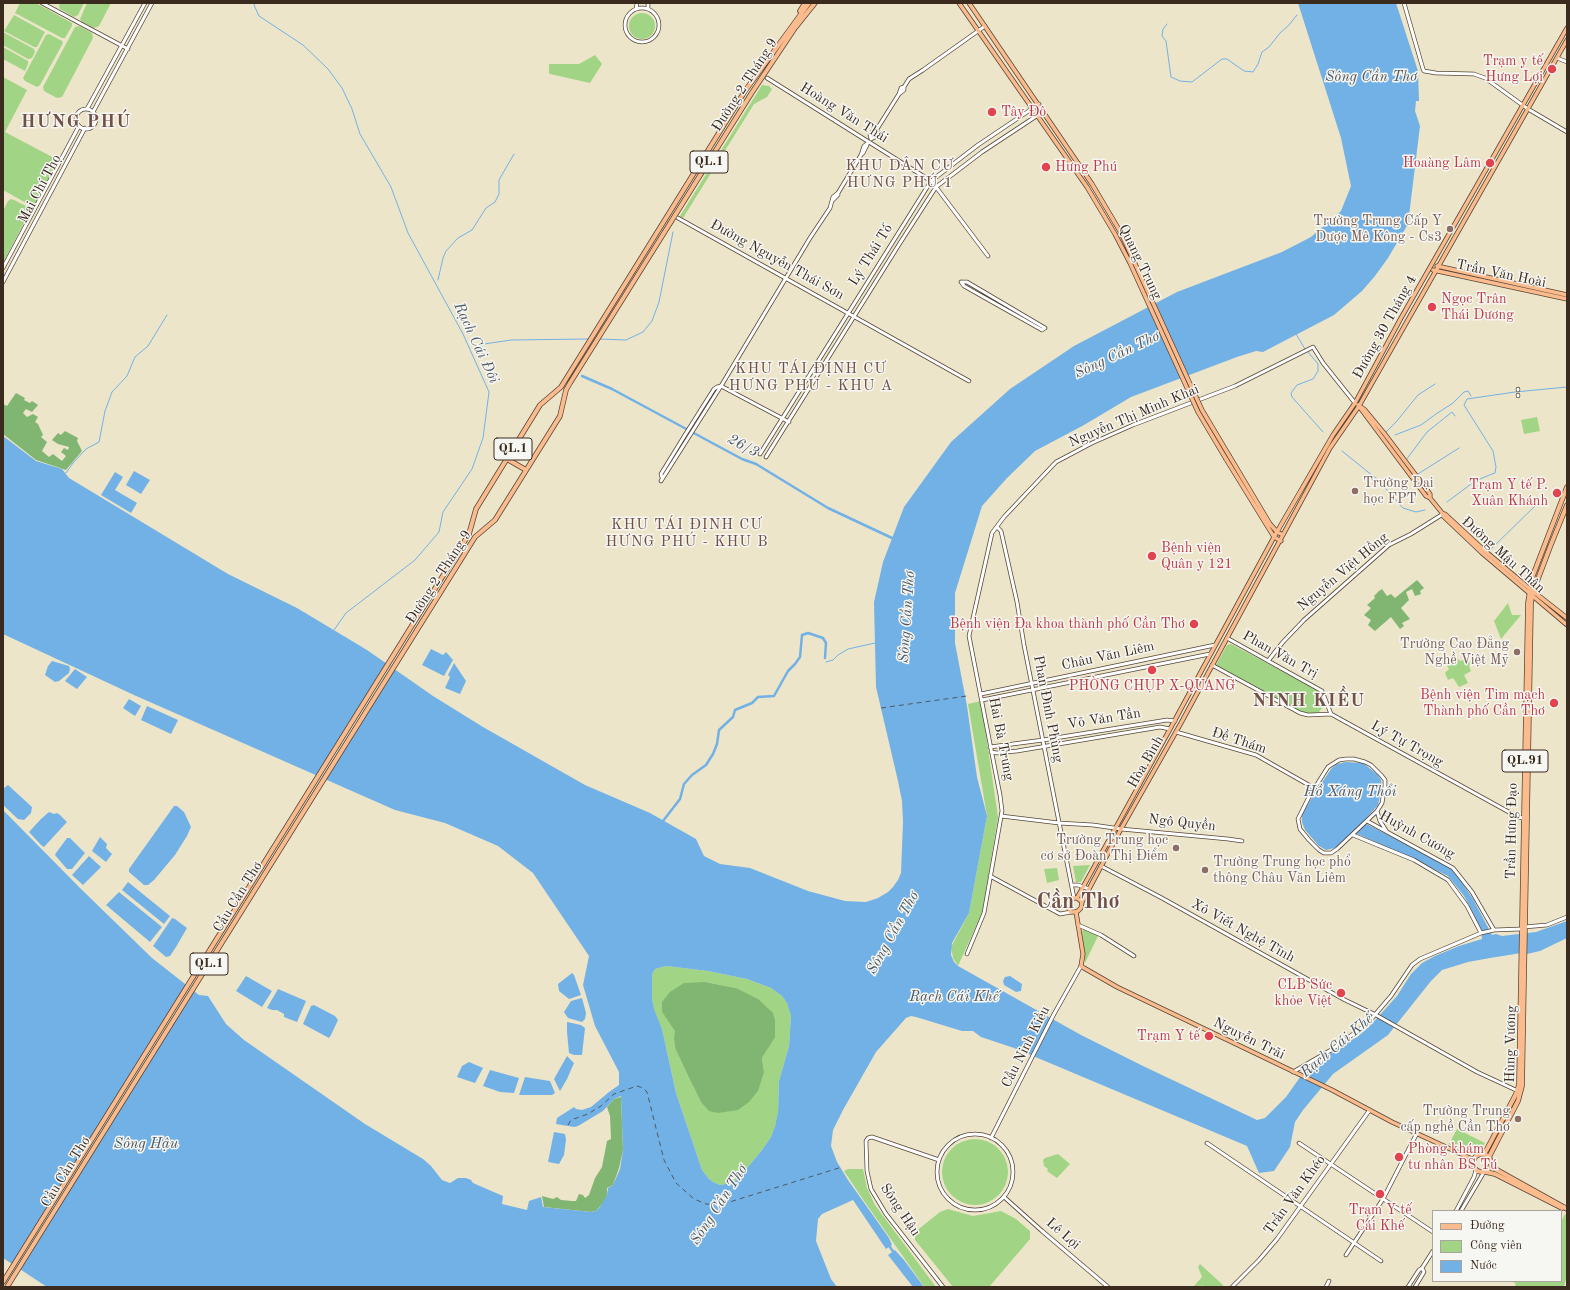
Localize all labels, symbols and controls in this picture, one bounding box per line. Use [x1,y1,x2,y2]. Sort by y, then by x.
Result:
street label: Đường 2 Tháng 9 [709,35,781,135]
place label: Trạm y tế Hưng Lợi [1483,53,1543,86]
marker: Trạm y tế Hưng Lợi [1546,63,1558,75]
water label: Sông Cần Thơ [1325,68,1417,86]
street label: Hoàng Văn Thái [797,79,891,147]
place label: Tây Đô [1001,104,1046,120]
marker: Tây Đô [986,106,998,118]
district label: HƯNG PHÚ [21,111,131,133]
road number: QL.1 [690,151,728,173]
street label: Mai Chí Thọ [15,152,65,226]
place label: Hoaàng Lâm [1403,155,1481,171]
district label: KHU DÂN CƯ HƯNG PHÚ 1 [846,157,954,192]
marker: Hoaàng Lâm [1484,157,1496,169]
place label: Hưng Phú [1055,159,1117,175]
marker: Hưng Phú [1040,161,1052,173]
place label: Trường Trung Cấp Y Dược Mê Kông - Cs3 [1313,213,1442,246]
street label: Đường Nguyễn Thái Sơn [707,216,847,304]
street label: Lý Thái Tổ [845,221,897,289]
street label: Quang Trung [1115,222,1165,302]
marker: Trường Trung Cấp Y Dược Mê Kông - Cs3 [1445,224,1455,234]
street label: Trần Văn Hoài [1455,256,1547,292]
street label: Đường 30 Tháng 4 [1350,272,1420,382]
place label: Ngọc Trân Thái Dương [1441,291,1514,324]
water label: Rạch Cái Đôi [449,300,503,386]
marker: Ngọc Trân Thái Dương [1426,301,1438,313]
water label: Sông Cần Thơ [1071,327,1163,383]
district label: KHU TÁI ĐỊNH CƯ HƯNG PHÚ - KHU A [729,360,893,395]
street label: Nguyễn Thị Minh Khai [1066,381,1202,451]
water label: 26/3 [724,430,762,462]
road number: QL.1 [494,438,532,460]
place label: Trường Đại học FPT [1363,475,1434,508]
place label: Trạm Y tế P. Xuân Khánh [1469,477,1548,510]
marker: Trường Đại học FPT [1350,486,1360,496]
marker: Trạm Y tế P. Xuân Khánh [1551,487,1563,499]
street label: Đường Mậu Thân [1458,513,1548,597]
district label: KHU TÁI ĐỊNH CƯ HƯNG PHÚ - KHU B [605,516,769,551]
street label: Đường 2 Tháng 9 [403,527,475,627]
street label: Nguyễn Việt Hồng [1294,529,1392,615]
place label: Bệnh viện Quân y 121 [1161,540,1232,572]
marker: Bệnh viện Quân y 121 [1146,550,1158,562]
water label: Sông Cần Thơ [895,570,919,664]
place label: Bệnh viện Đa khoa thành phố Cần Thơ [950,616,1185,632]
marker: Bệnh viện Đa khoa thành phố Cần Thơ [1188,618,1200,630]
street label: Phan Văn Trị [1239,627,1321,683]
place label: Trường Cao Đẳng Nghề Việt Mỹ [1400,636,1509,668]
street label: Châu Văn Liêm [1060,638,1156,674]
marker: Trường Cao Đẳng Nghề Việt Mỹ [1512,647,1522,657]
street label: Phan Đình Phùng [1029,654,1067,764]
marker: PHÒNG CHỤP X-QUANG [1146,664,1158,676]
place label: PHÒNG CHỤP X-QUANG [1069,678,1235,694]
place label: Bệnh viện Tim mạch Thành phố Cần Thơ [1420,687,1545,720]
district label: NINH KIỀU [1253,690,1365,712]
street label: Hai Bà Trưng [985,696,1017,782]
marker: Bệnh viện Tim mạch Thành phố Cần Thơ [1548,697,1560,709]
street label: Võ Văn Tần [1066,705,1142,733]
street label: Lý Tự Trọng [1368,717,1446,771]
street label: Đề Thám [1209,724,1269,758]
street label: Hòa Bình [1124,733,1168,791]
road number: QL.91 [1502,750,1548,772]
water label: Hồ Xáng Thổi [1304,783,1396,801]
street label: Trần Hưng Đạo [1503,783,1521,879]
street label: Huỳnh Cương [1376,807,1458,863]
street label: Ngô Quyền [1147,811,1217,835]
place label: Trường Trung học cơ sở Đoàn Thị Điểm [1041,832,1168,864]
marker: Trường Trung học cơ sở Đoàn Thị Điểm [1171,843,1181,853]
place label: Trường Trung học phổ thông Châu Văn Liêm [1213,854,1351,886]
street label: Cầu Cần Thơ [210,859,266,935]
marker: Trường Trung học phổ thông Châu Văn Liêm [1200,865,1210,875]
water label: Sông Cần Thơ [863,888,923,978]
district label: Cần Thơ [1036,889,1120,915]
street label: Xô Viết Nghệ Tĩnh [1188,896,1298,966]
road number: QL.1 [190,953,228,975]
place label: CLB Sức khỏe Việt [1274,977,1332,1010]
marker: CLB Sức khỏe Việt [1335,987,1347,999]
water label: Rạch Cái Khế [909,988,999,1006]
street label: Cầu Ninh Kiều [998,1003,1054,1091]
street label: Hùng Vương [1502,1005,1520,1083]
water label: Rạch Cái Khế [1297,1010,1377,1082]
street label: Nguyễn Trãi [1211,1014,1287,1064]
place label: Trạm Y tế [1137,1028,1200,1044]
marker: Trạm Y tế [1203,1030,1215,1042]
place label: Trường Trung cấp nghề Cần Thơ [1400,1103,1510,1136]
marker: Trường Trung cấp nghề Cần Thơ [1513,1114,1523,1124]
street label: Cầu Cần Thơ [38,1134,94,1210]
water label: Sông Hậu [114,1135,178,1153]
place label: Phòng khám tư nhân BS Tú [1408,1141,1498,1174]
marker: Phòng khám tư nhân BS Tú [1393,1151,1405,1163]
street label: Trần Văn Khéo [1261,1152,1329,1238]
water label: Sông Cần Thơ [686,1162,752,1248]
street label: Sông Hậu [876,1180,924,1240]
marker: Trạm Y tế Cái Khế [1374,1188,1386,1200]
place label: Trạm Y tế Cái Khế [1348,1202,1412,1234]
legend [1432,1210,1562,1282]
street label: Lê Lợi [1042,1215,1084,1253]
text: Đường [1470,1220,1505,1232]
text: Công viên [1470,1240,1522,1252]
text: Nước [1470,1260,1497,1272]

